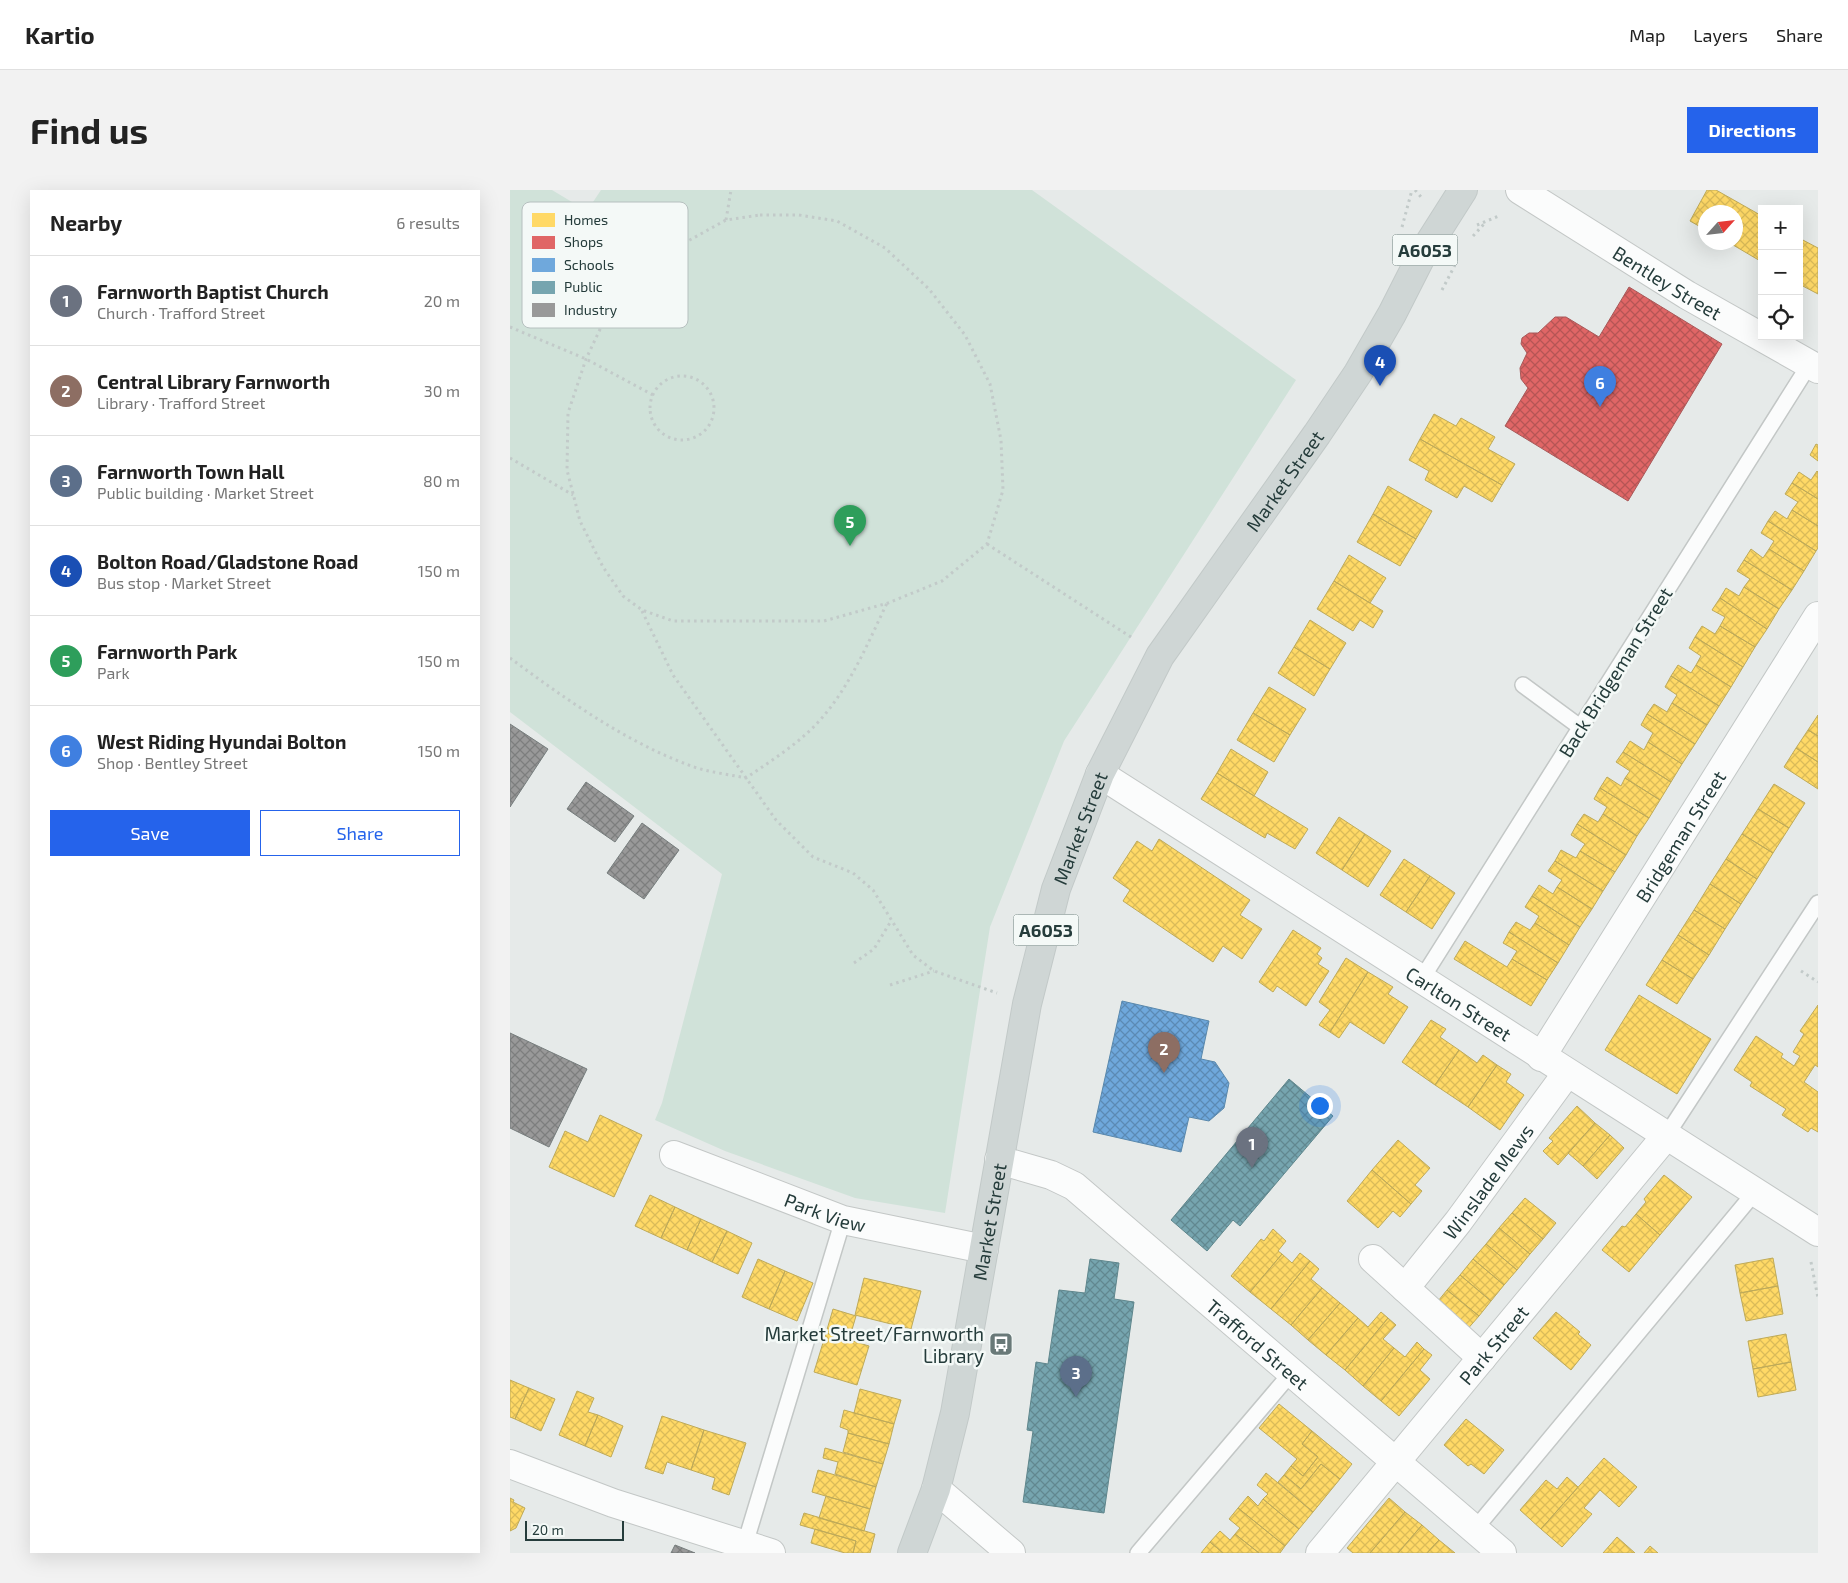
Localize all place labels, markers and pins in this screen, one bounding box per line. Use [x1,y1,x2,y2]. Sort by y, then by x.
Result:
pin: 4 [1364,345,1396,386]
pin: 6 [1584,366,1616,407]
pin: 5 [834,505,866,546]
pin: 2 [1148,1032,1180,1073]
pin: 1 [1236,1127,1268,1168]
place label: Market Street/Farnworth Library [764,1322,984,1367]
bus stop icon: Market Street/Farnworth Library [988,1331,1014,1357]
pin: 3 [1060,1356,1092,1397]

